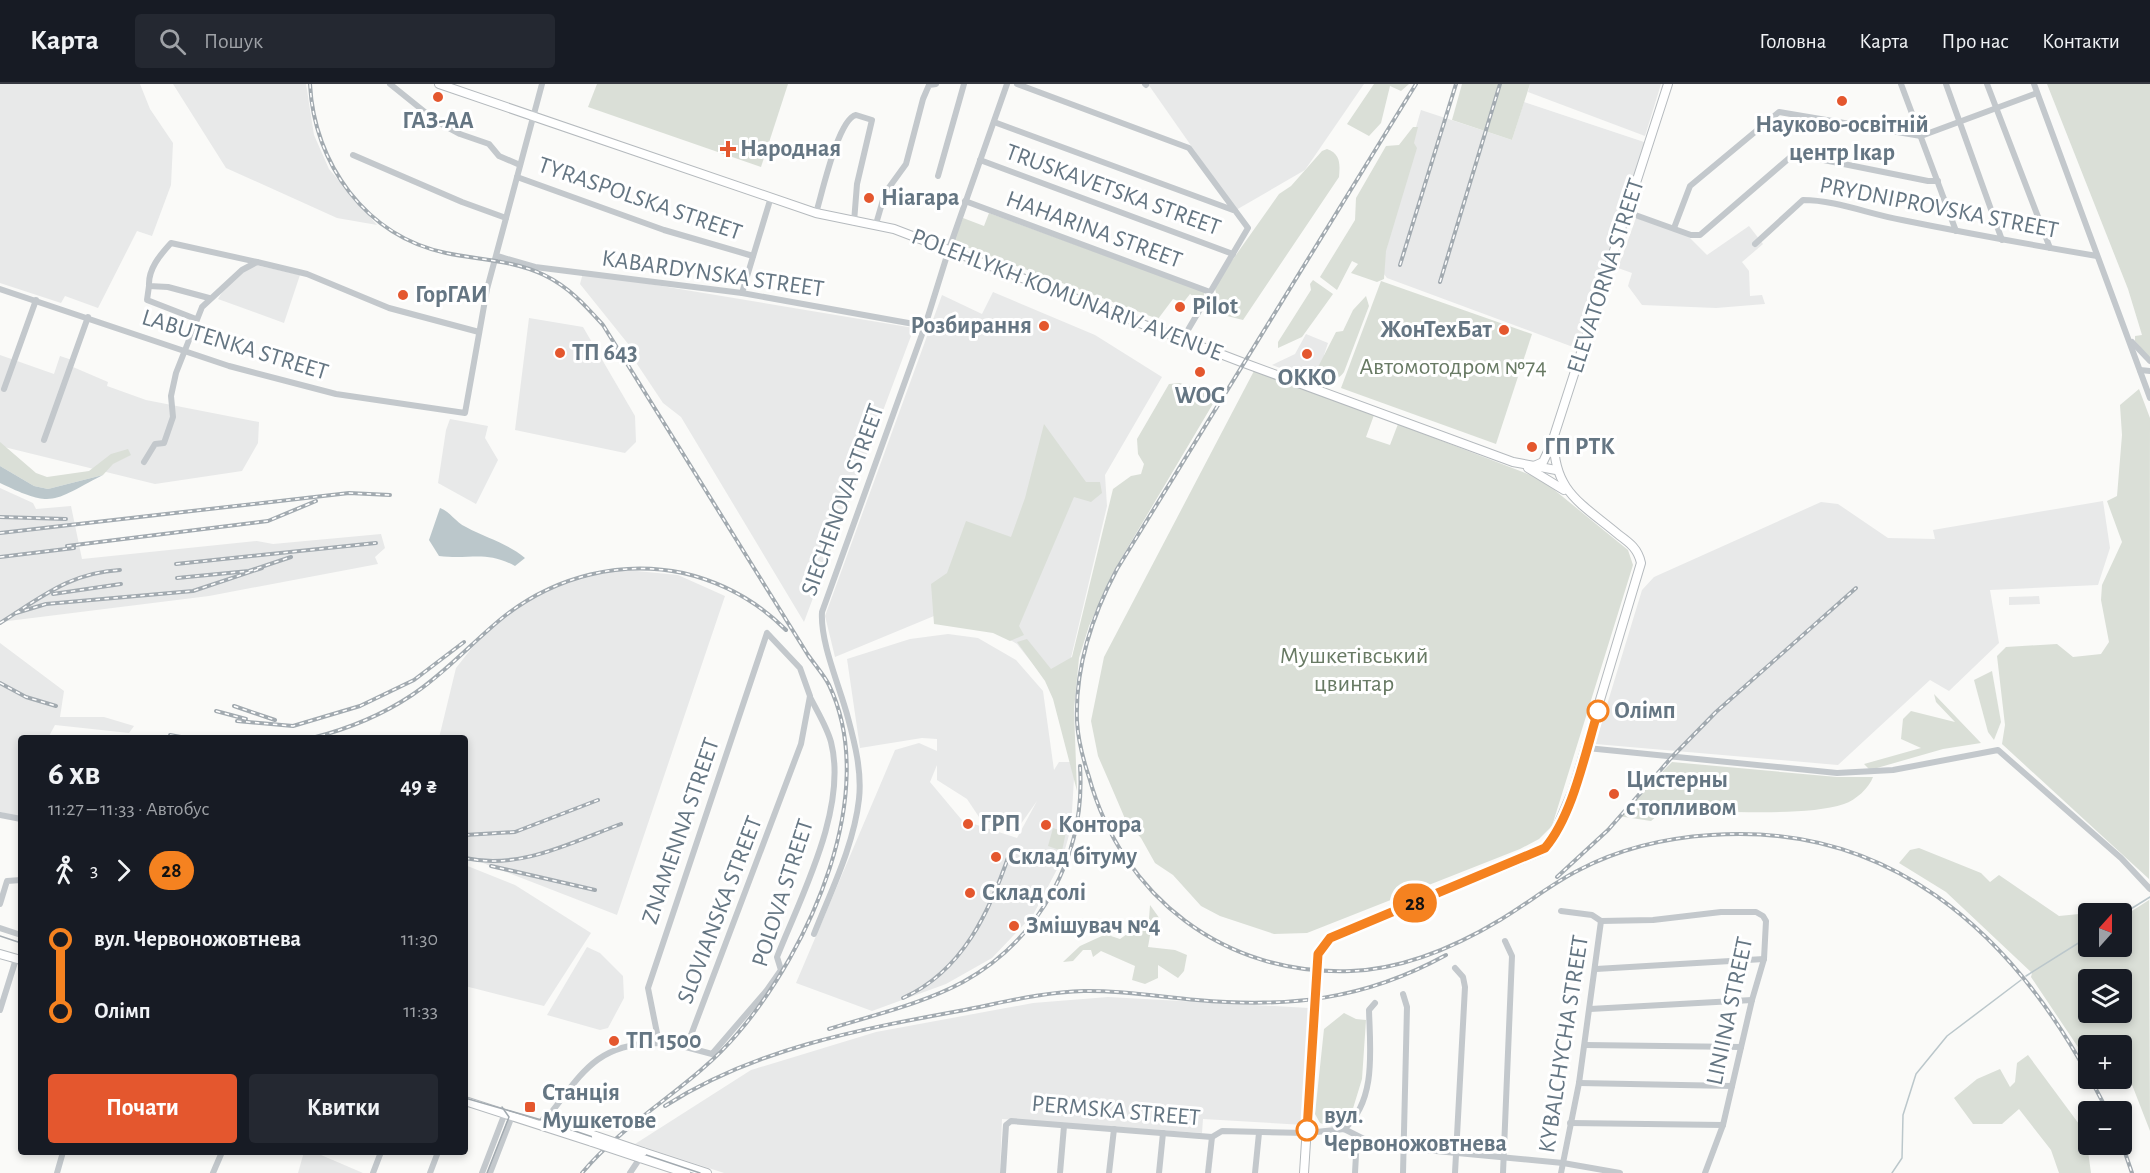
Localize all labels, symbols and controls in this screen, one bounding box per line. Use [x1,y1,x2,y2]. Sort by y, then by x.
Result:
search box [135,14,555,68]
icon: search [156,25,189,58]
text: Карта [30,27,99,55]
text: Пошук [204,30,263,52]
text: Головна [1759,31,1826,52]
text: Карта [1859,31,1909,52]
text: Про нас [1942,31,2009,52]
text: Контакти [2042,31,2120,52]
marker: ГАЗ-АА [431,90,445,104]
marker: Науково-освітній центр Ікар [1835,94,1849,108]
place label: ГАЗ-АА [402,109,474,133]
place label: Науково-освітній центр Ікар [1755,113,1929,165]
place label: Народная [740,137,841,161]
street label: TRUSKAVETSKA STREET [1002,140,1224,240]
marker: Народная [721,142,735,156]
street label: TYRASPOLSKA STREET [535,153,745,245]
street label: PRYDNIPROVSKA STREET [1817,173,2061,243]
street label: ELEVATORNA STREET [1563,175,1649,376]
place label: Ніагара [881,186,959,210]
street label: HAHARINA STREET [1003,187,1185,273]
marker: Ніагара [862,191,876,205]
street label: POLEHLYKH KOMUNARIV AVENUE [908,224,1226,366]
street label: KABARDYNSKA STREET [600,247,826,302]
place label: ГорГАИ [415,283,488,307]
marker: ГорГАИ [396,288,410,302]
place label: Pilot [1192,295,1238,319]
marker: Pilot [1173,300,1187,314]
street label: LABUTENKA STREET [139,305,331,385]
place label: Розбирання [911,314,1032,338]
place label: ЖонТехБат [1380,318,1493,342]
marker: Розбирання [1037,319,1051,333]
marker: ЖонТехБат [1497,323,1511,337]
place label: ТП 643 [572,341,638,365]
marker: ТП 643 [553,346,567,360]
marker: OKKO [1300,347,1314,361]
park label: Автомотодром №74 [1359,355,1547,379]
marker: WOG [1193,365,1207,379]
place label: OKKO [1278,366,1336,390]
place label: WOG [1175,384,1225,408]
street label: SIECHENOVA STREET [797,401,889,599]
place label: ГП РТК [1544,435,1615,459]
marker: ГП РТК [1525,440,1539,454]
park label: Мушкетівський цвинтар [1280,644,1428,696]
place label: Олімп [1614,699,1676,723]
marker: Олімп [1587,700,1609,722]
street label: ZNAMENNA STREET [638,735,724,927]
text: 6 хв [48,758,100,791]
place label: Цистерны с топливом [1626,768,1737,820]
text: 49 ₴ [400,775,438,797]
marker: Цистерны с топливом [1607,787,1621,801]
text: 11:27 – 11:33 · Автобус [48,799,209,819]
place label: ГРП [980,812,1021,836]
street label: SLOVIANSKA STREET [673,813,767,1007]
place label: Контора [1058,813,1142,837]
street label: POLOVA STREET [748,816,818,970]
marker: ГРП [961,817,975,831]
marker: Контора [1039,818,1053,832]
place label: Склад бітуму [1008,845,1137,869]
marker: Склад бітуму [989,850,1003,864]
icon: walk [48,854,81,887]
icon: forward [107,854,140,887]
text: 3 [90,860,98,880]
text: 28 [161,860,182,881]
place label: Склад солі [982,881,1086,905]
line badge: 28 [1388,884,1442,922]
marker: Склад солі [963,886,977,900]
text: 28 [1405,893,1425,914]
north arrow [2078,903,2132,957]
map controls [2078,903,2132,1155]
place label: Змішувач №4 [1026,914,1161,938]
marker: Змішувач №4 [1007,919,1021,933]
text: вул. Червоножовтнева [94,928,301,950]
text: 11:30 [401,929,438,949]
street label: KYBALCHYCHA STREET [1535,933,1593,1155]
street label: LINIINA STREET [1703,935,1757,1087]
button: layers [2078,969,2132,1023]
text: Олімп [94,1000,151,1022]
text: 11:33 [403,1001,438,1021]
place label: ТП 1500 [626,1029,702,1053]
marker: ТП 1500 [607,1034,621,1048]
button: + [2078,1035,2132,1089]
button: Почати [48,1074,237,1143]
button: Квитки [249,1074,438,1143]
place label: Станція Мушкетове [542,1081,656,1133]
street label: PERMSKA STREET [1031,1092,1202,1130]
marker: Станція Мушкетове [523,1100,537,1114]
button: − [2078,1101,2132,1155]
place label: вул. Червоножовтнева [1324,1104,1507,1156]
marker: вул. Червоножовтнева [1296,1119,1318,1141]

